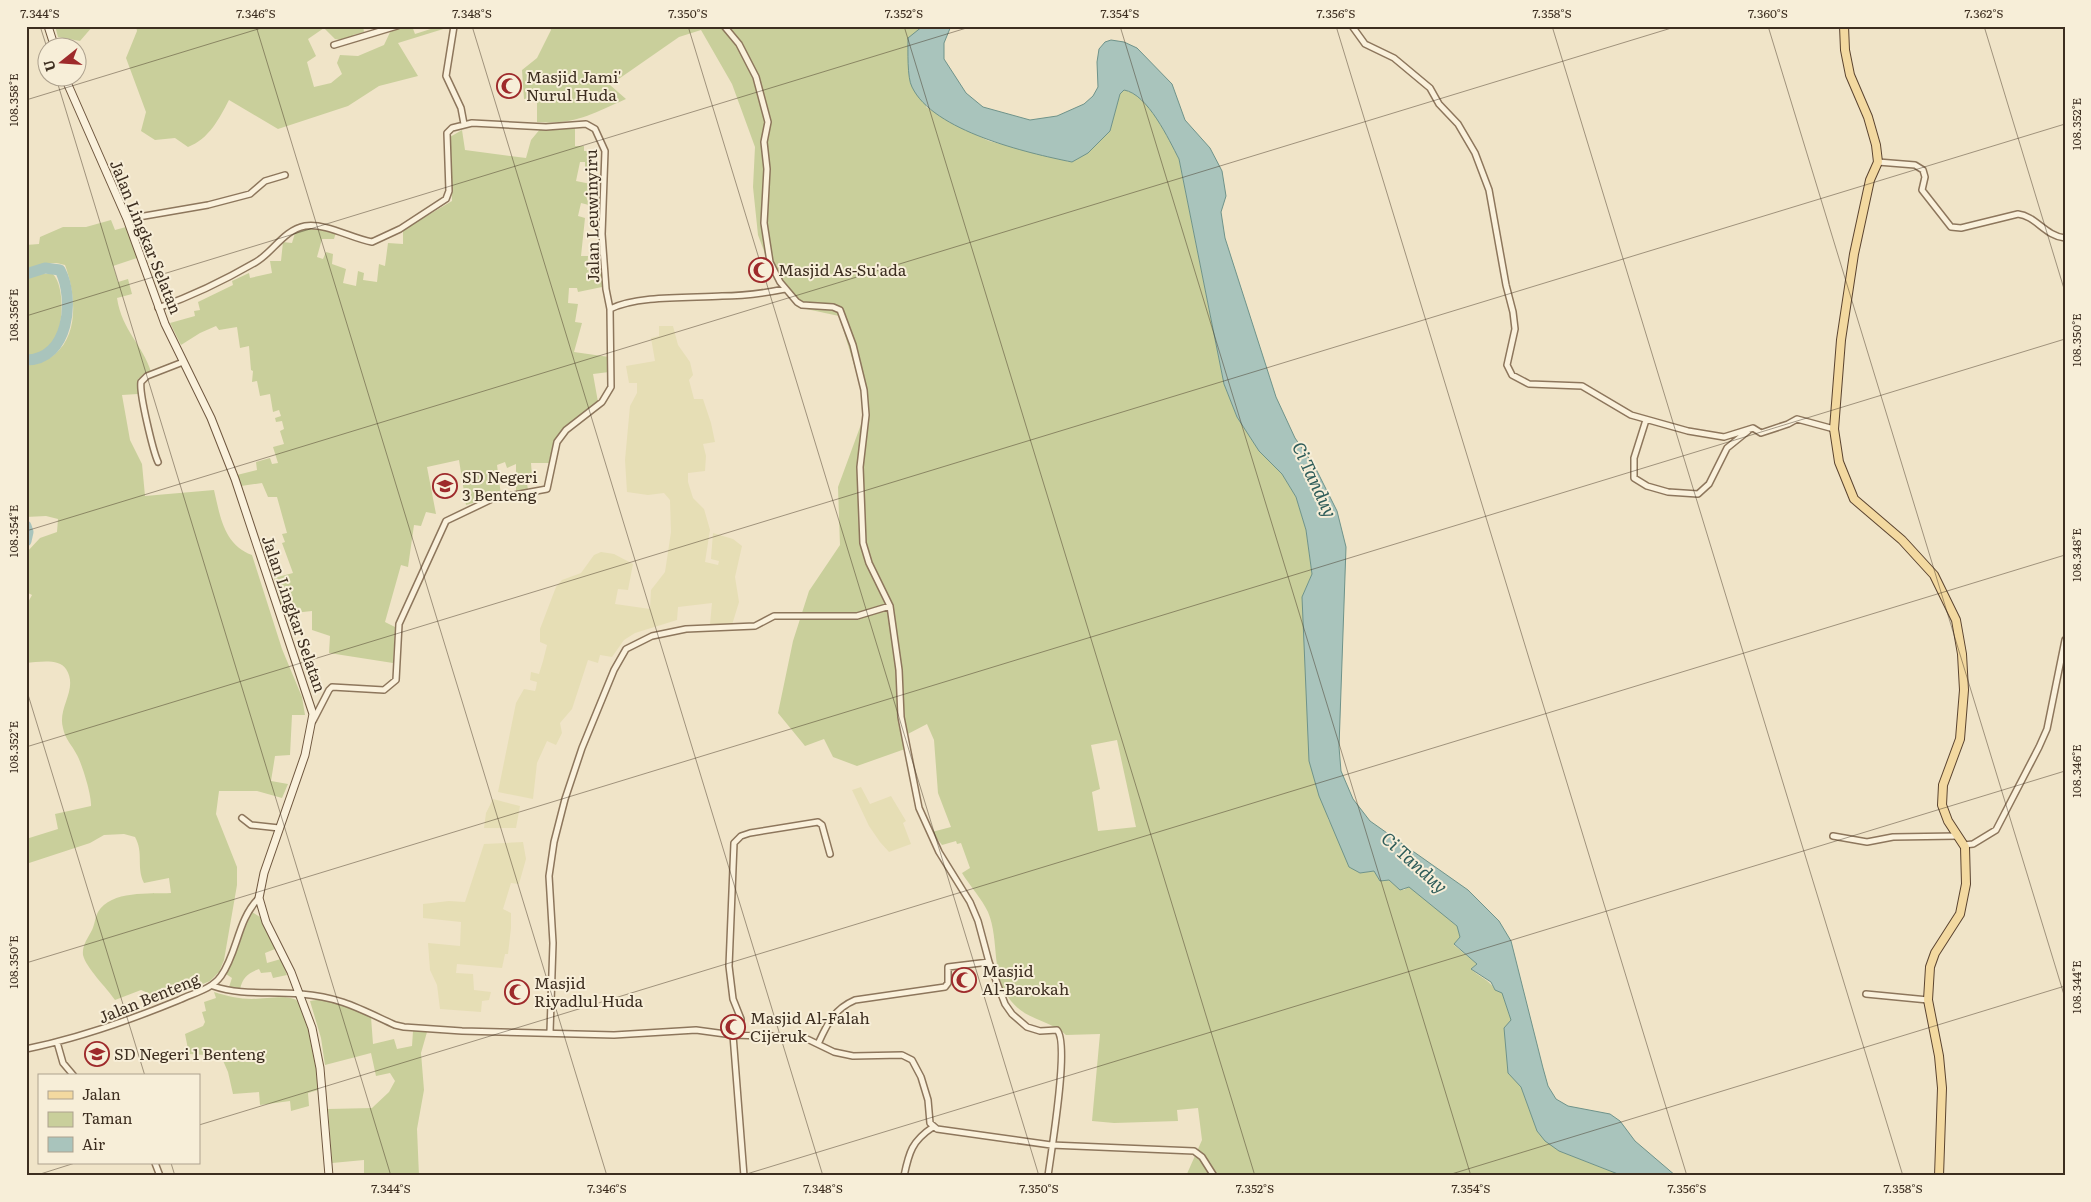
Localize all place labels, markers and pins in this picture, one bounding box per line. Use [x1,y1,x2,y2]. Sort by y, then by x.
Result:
place label: Masjid Jami' Nurul Huda [526,64,622,106]
mosque icon: Masjid Jami' Nurul Huda [496,73,522,99]
mosque icon: Masjid As-Su'ada [748,257,774,283]
place label: Masjid As-Su'ada [778,257,907,281]
place label: SD Negeri 3 Benteng [462,464,538,506]
school or university icon: SD Negeri 3 Benteng [432,473,458,499]
place label: Masjid Al-Barokah [982,958,1070,1000]
mosque icon: Masjid Al-Barokah [951,967,977,993]
place label: Masjid Riyadlul Huda [534,970,644,1012]
mosque icon: Masjid Riyadlul Huda [504,979,530,1005]
place label: Masjid Al-Falah Cijeruk [750,1005,870,1047]
mosque icon: Masjid Al-Falah Cijeruk [720,1014,746,1040]
school or university icon: SD Negeri 1 Benteng [84,1041,110,1067]
place label: SD Negeri 1 Benteng [114,1041,265,1065]

